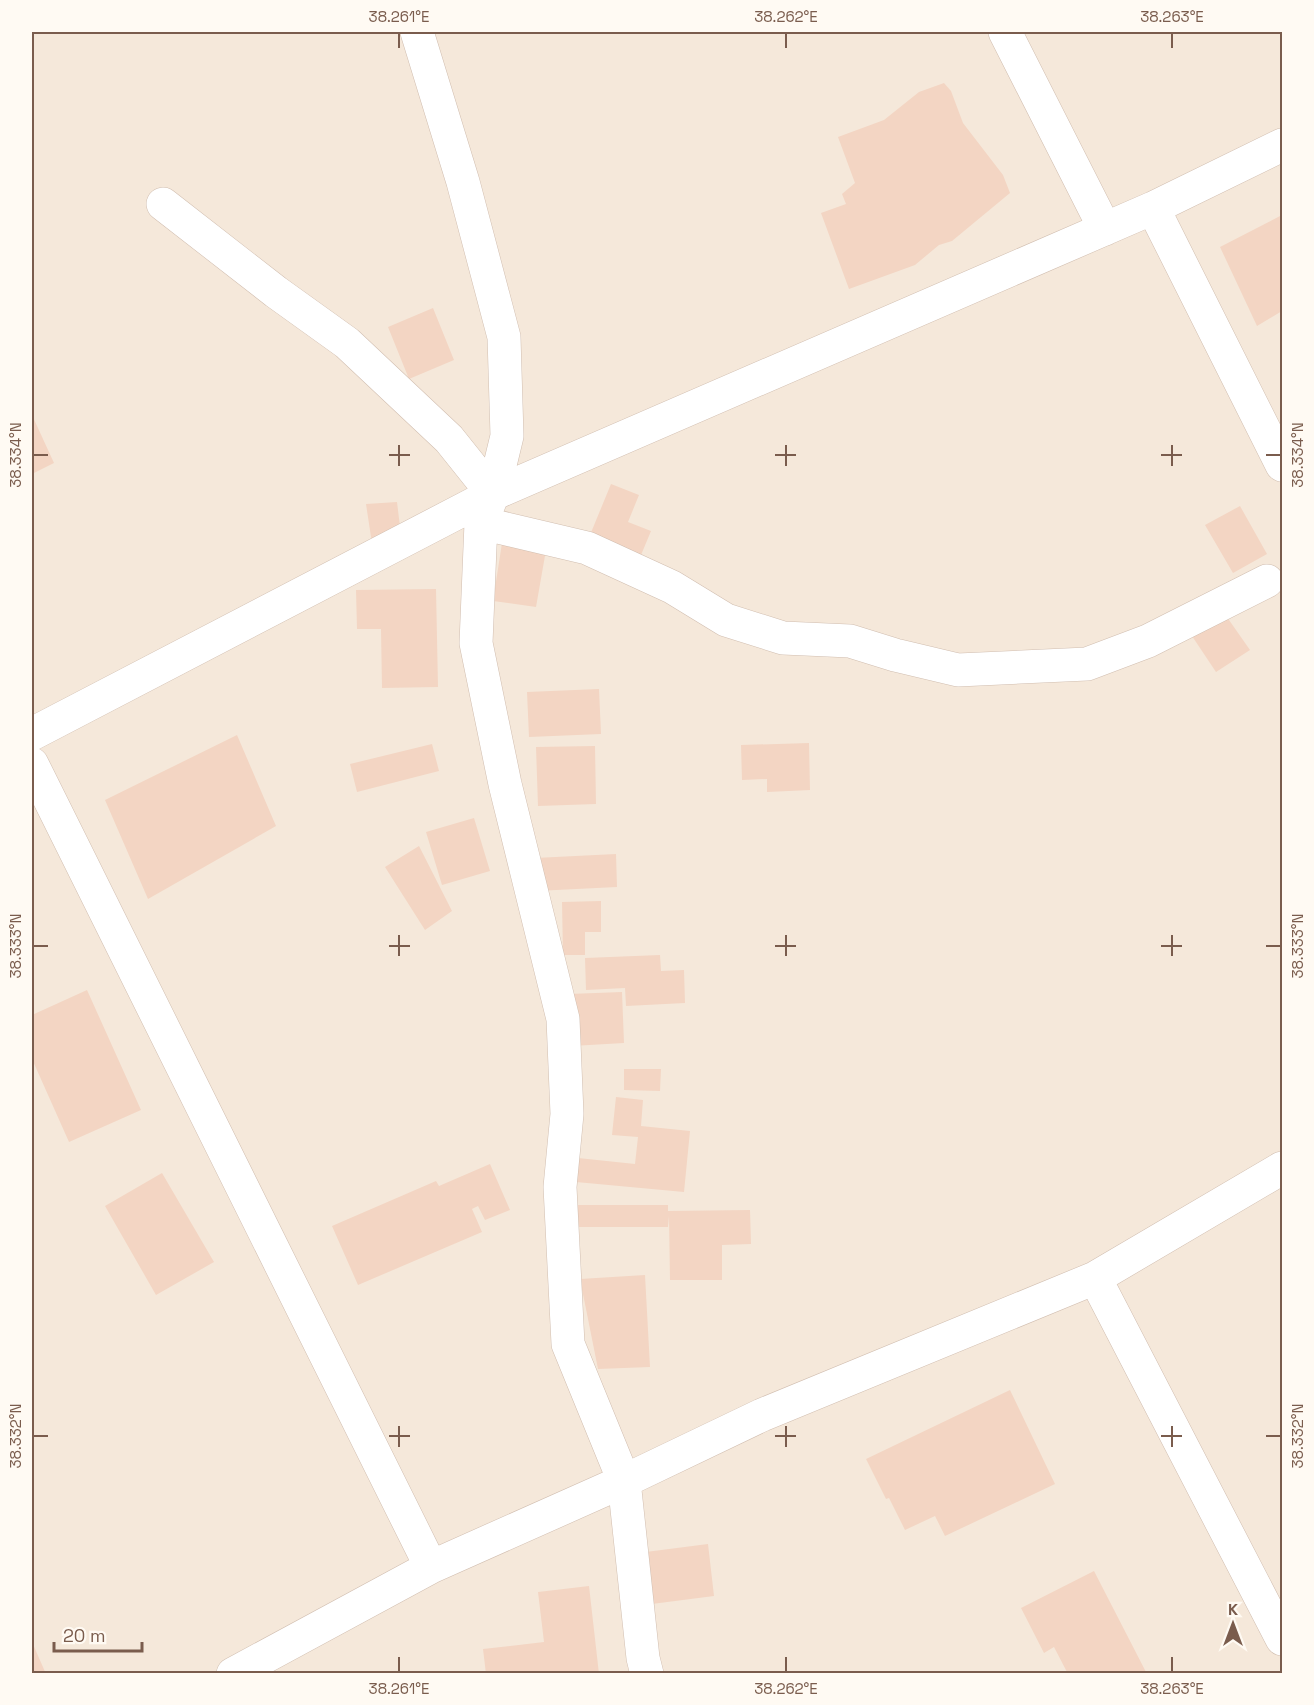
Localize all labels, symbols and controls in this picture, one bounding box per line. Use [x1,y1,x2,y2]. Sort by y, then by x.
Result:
text: 38.261°E [369,7,429,26]
text: 38.262°E [754,7,818,26]
text: 38.263°E [1140,7,1204,26]
text: 38.334°N [6,422,25,488]
text: 38.334°N [1288,422,1307,488]
text: 38.333°N [6,913,25,979]
text: 38.333°N [1288,913,1307,979]
text: 38.332°N [6,1403,25,1469]
text: 38.332°N [1288,1403,1307,1469]
north arrow [1203,1594,1263,1654]
text: K [1228,1599,1238,1620]
scale bar [54,1615,142,1653]
text: 20 m [63,1624,106,1647]
text: 38.261°E [369,1679,429,1698]
text: 38.262°E [754,1679,818,1698]
text: 38.263°E [1140,1679,1204,1698]

